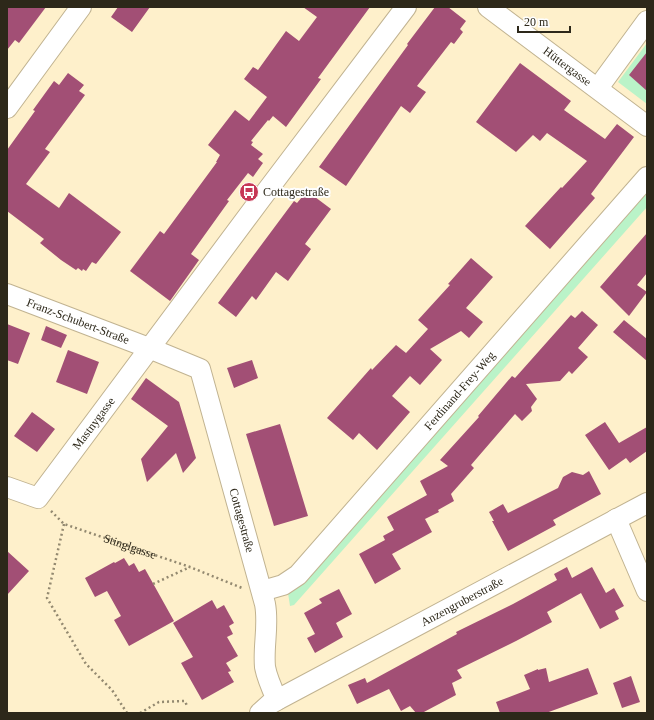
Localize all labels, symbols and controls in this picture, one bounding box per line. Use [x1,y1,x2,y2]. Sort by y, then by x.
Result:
scale bar [518,8,570,34]
text: 20 m [524,15,549,29]
street label: Hüttergasse [540,44,594,89]
bus stop icon: Cottagestraße [238,181,260,203]
place label: Cottagestraße [263,185,329,199]
street label: Franz-Schubert-Straße [25,295,131,347]
street label: Ferdinand-Frey-Weg [421,348,498,433]
street label: Mastnygasse [69,394,118,452]
street label: Cottagestraße [226,487,257,554]
street label: Stinglgasse [102,531,158,562]
street label: Anzengruberstraße [418,574,506,629]

